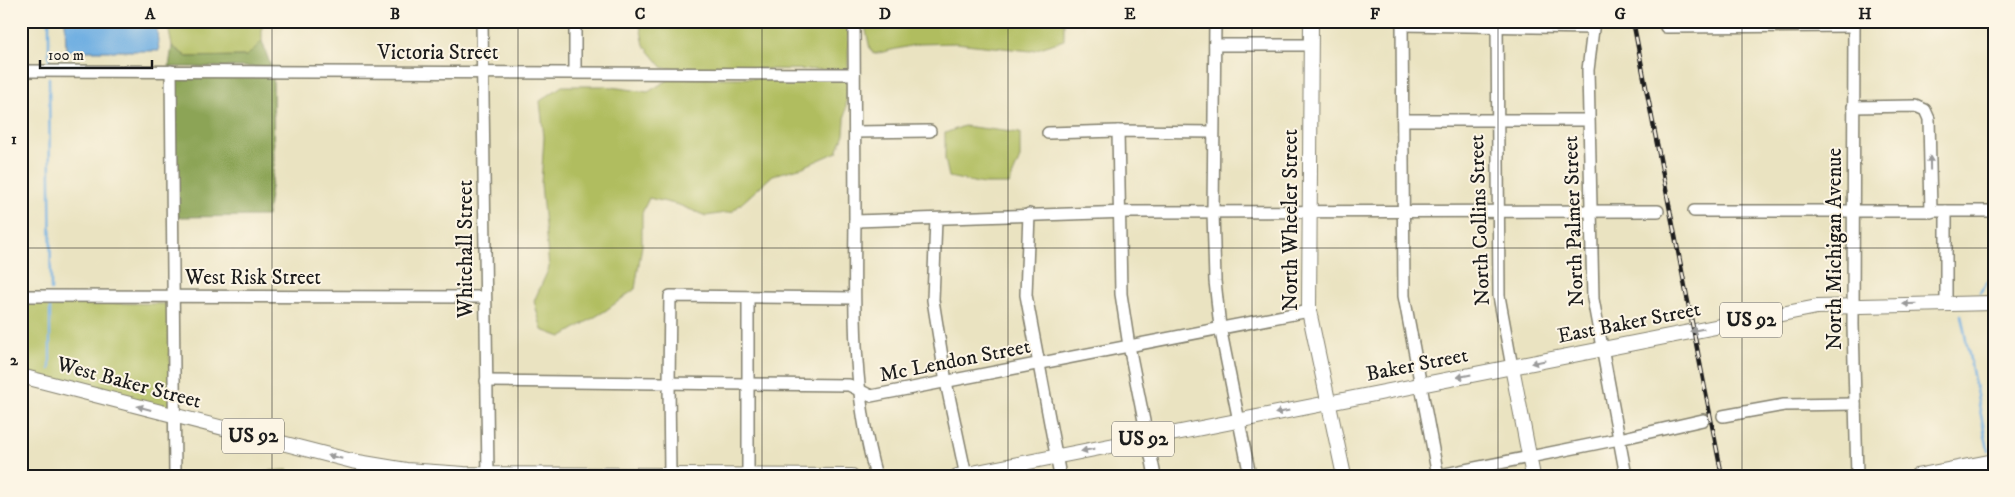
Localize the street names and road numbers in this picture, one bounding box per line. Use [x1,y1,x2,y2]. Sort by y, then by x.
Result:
street label: Victoria Street [377,40,499,66]
street label: North Wheeler Street [1278,129,1304,311]
street label: North Collins Street [1464,134,1496,306]
street label: North Palmer Street [1558,135,1590,307]
street label: North Michigan Avenue [1822,148,1848,350]
street label: Whitehall Street [453,180,479,319]
street label: West Risk Street [184,265,321,291]
street label: East Baker Street [1555,296,1703,350]
road number: US 92 [1720,302,1782,338]
street label: Mc Lendon Street [877,334,1033,388]
street label: Baker Street [1364,342,1470,388]
street label: West Baker Street [53,351,204,415]
road number: US 92 [222,418,284,454]
road number: US 92 [1112,422,1174,456]

